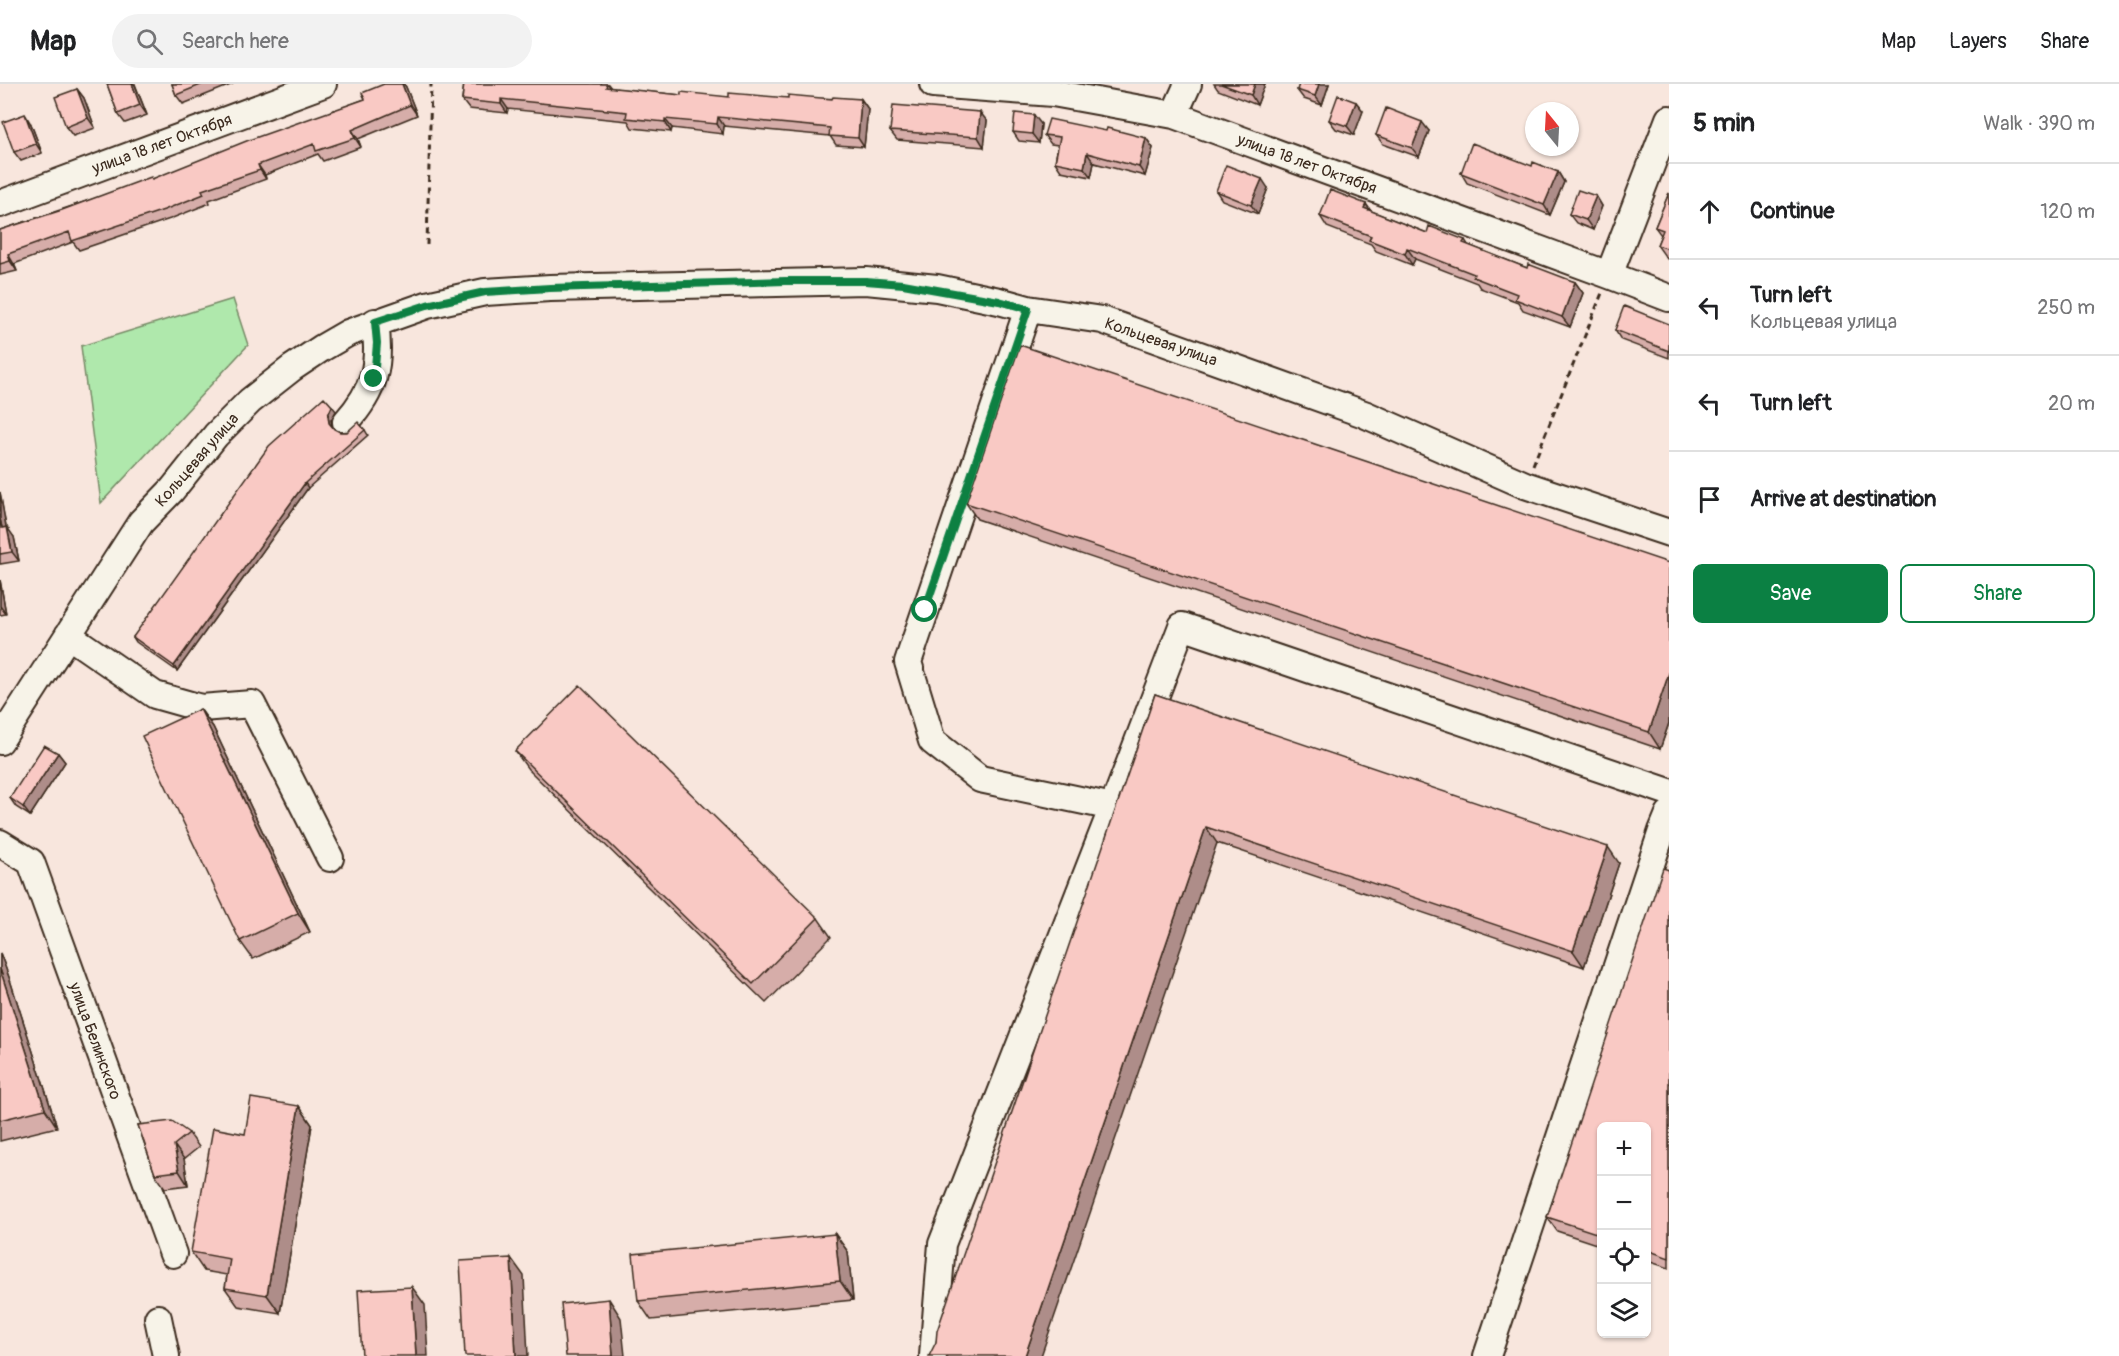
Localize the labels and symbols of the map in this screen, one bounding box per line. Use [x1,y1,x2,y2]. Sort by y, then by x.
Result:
north arrow [1525,102,1579,156]
street label: улица 18 лет Октября [89,109,235,179]
street label: улица 18 лет Октября [1234,129,1380,199]
street label: Кольцевая улица [1102,313,1220,371]
route end [360,365,386,391]
street label: Кольцевая улица [151,409,243,511]
route start [911,596,937,622]
street label: улица Белинского [64,979,126,1103]

